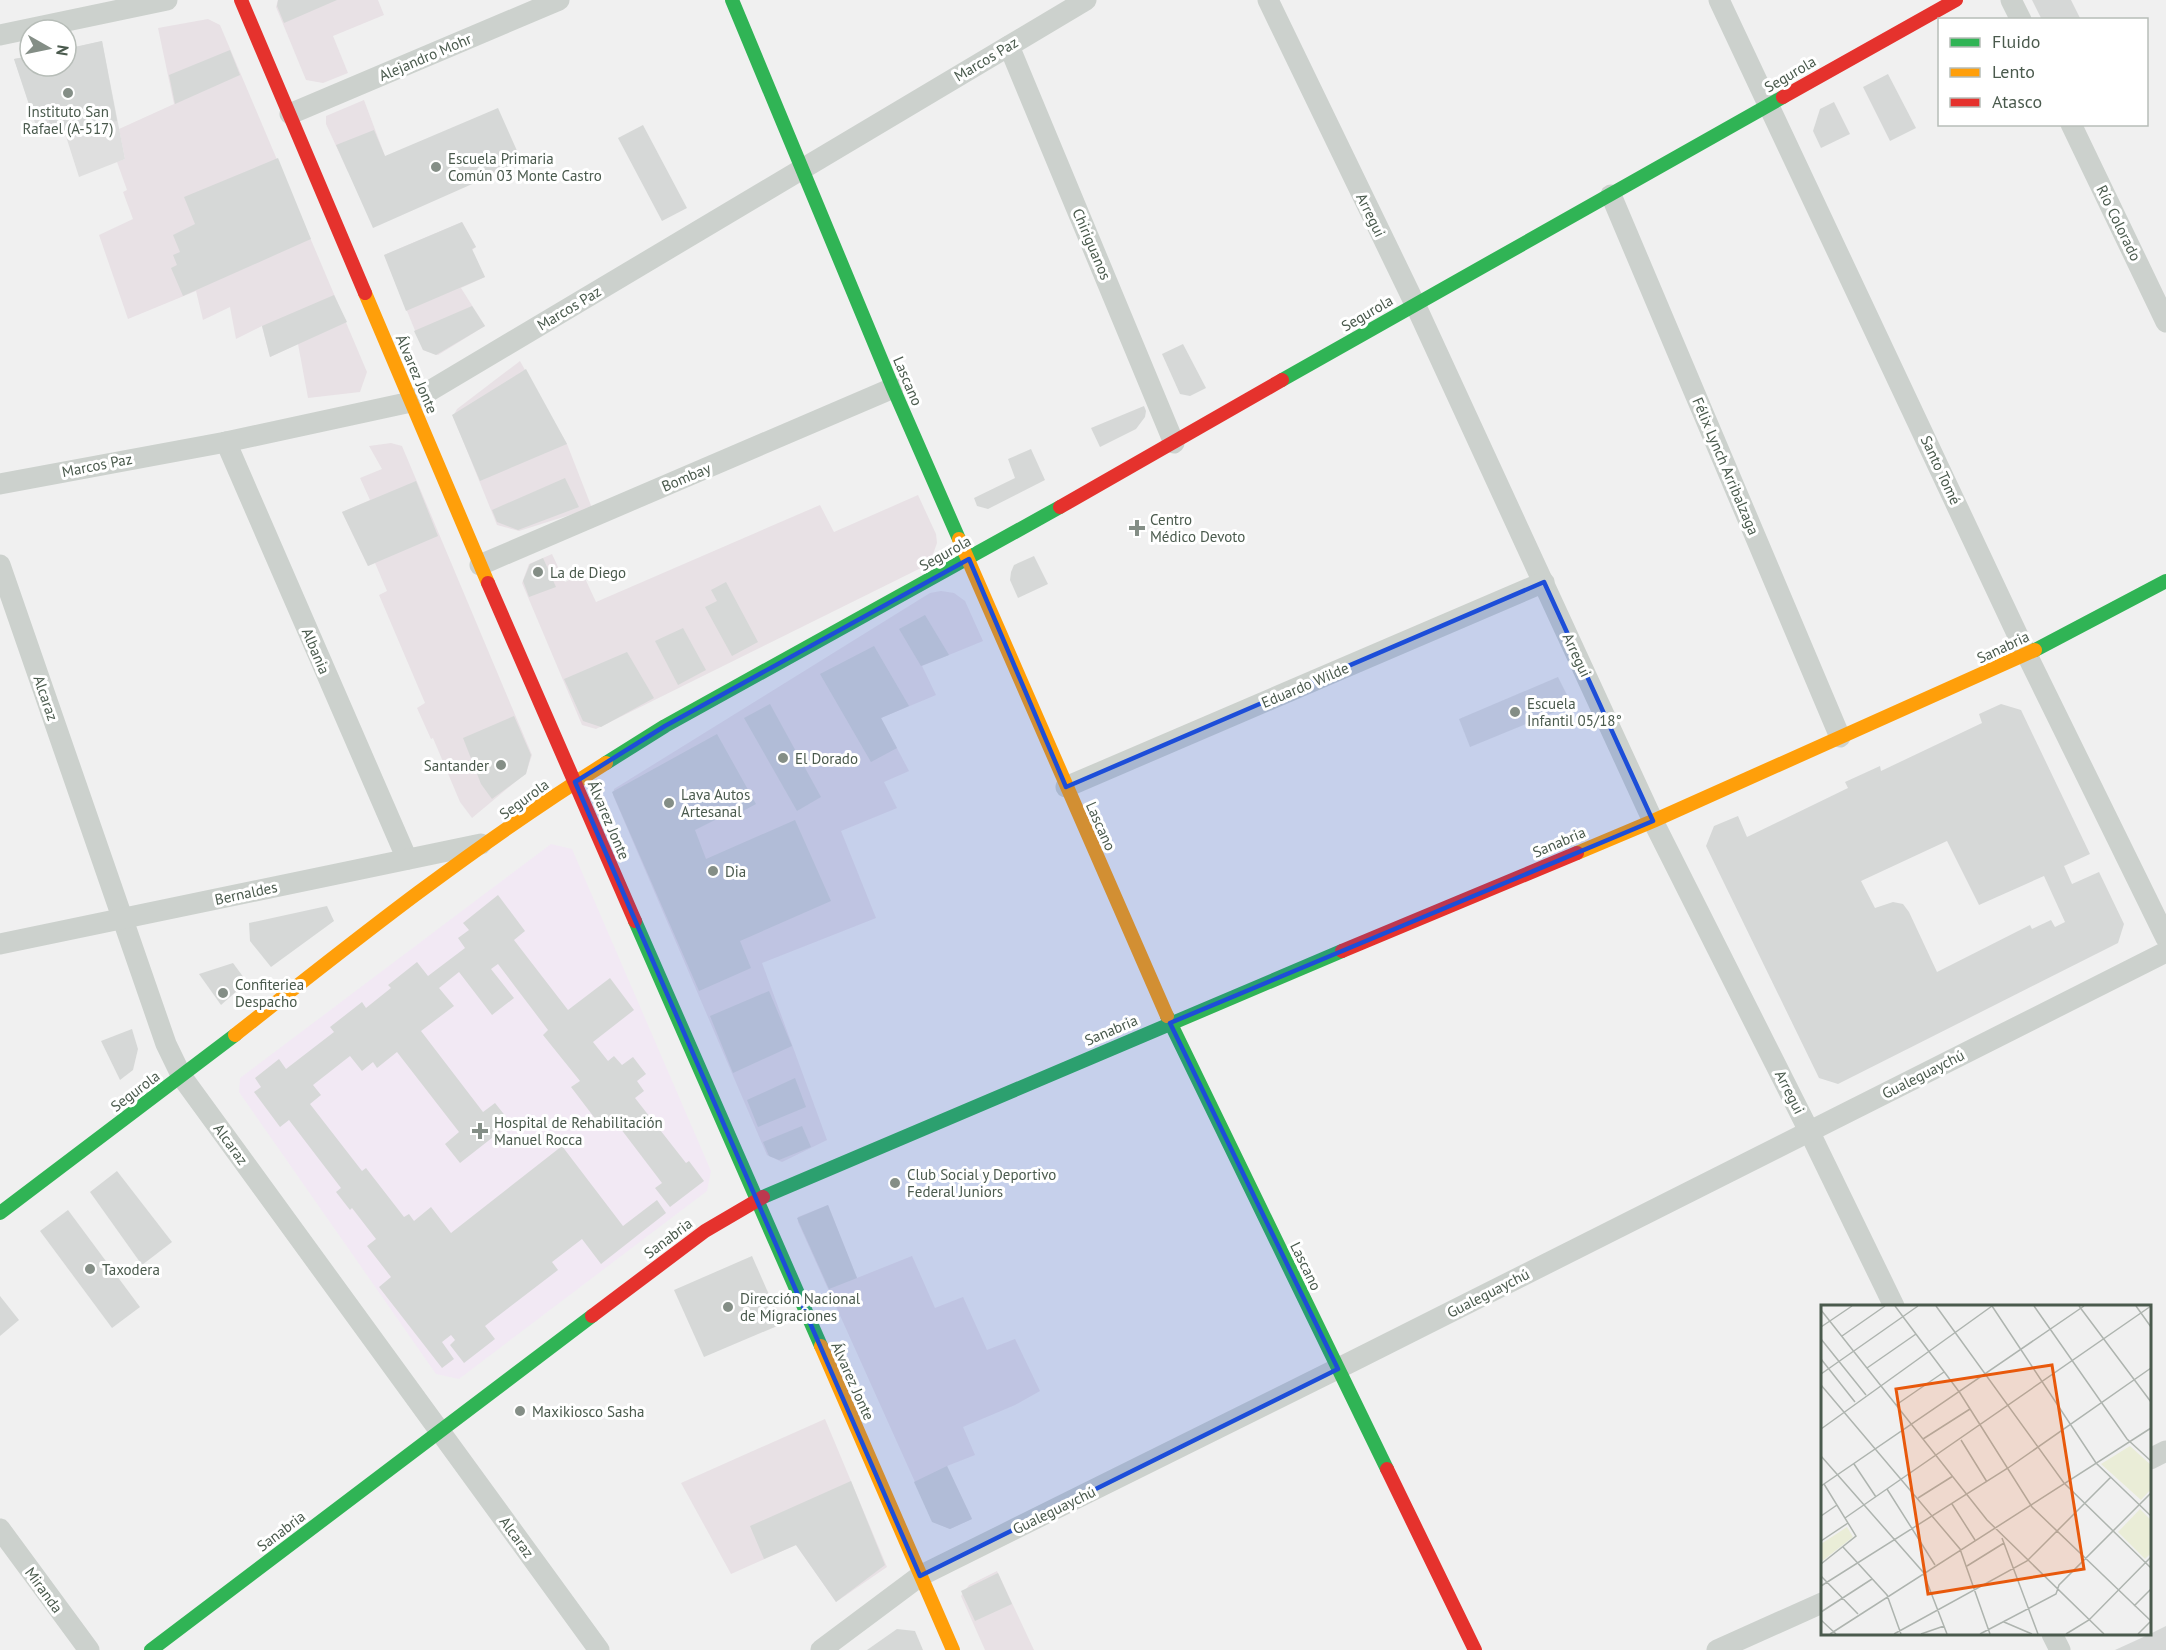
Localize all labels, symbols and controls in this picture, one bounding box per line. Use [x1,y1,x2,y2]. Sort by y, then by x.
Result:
north arrow [18,18,78,78]
legend [1938,18,2148,126]
street label: Alejandro Mohr [376,29,474,85]
text: Fluido [1992,30,2040,53]
street label: Marcos Paz [951,33,1021,85]
text: N [52,44,74,57]
street label: Segurola [1761,52,1819,96]
text: Lento [1992,60,2035,83]
marker: Instituto San Rafael (A-517) [61,86,75,100]
text: Atasco [1992,90,2042,113]
place label: Instituto San Rafael (A-517) [23,102,113,138]
place label: Escuela Primaria Común 03 Monte Castro [448,149,602,185]
marker: Escuela Primaria Común 03 Monte Castro [429,160,443,174]
street label: Río Colorado [2092,182,2146,264]
street label: Arregui [1352,190,1390,240]
street label: Chiriguanos [1068,205,1116,283]
street label: Marcos Paz [534,282,604,334]
street label: Segurola [1338,291,1396,335]
street label: Álvarez Jonte [392,332,442,416]
street label: Lascano [889,354,927,408]
street label: Félix Lynch Arribalzaga [1688,394,1764,538]
street label: Santo Tomé [1917,432,1965,508]
street label: Marcos Paz [60,449,134,481]
street label: Bombay [659,458,713,496]
place label: Centro Médico Devoto [1150,510,1245,546]
marker: Centro Médico Devoto [1128,519,1146,537]
street label: Segurola [916,531,974,575]
place label: La de Diego [550,563,626,582]
marker: La de Diego [531,565,545,579]
street label: Albania [298,625,334,677]
street label: Sanabria [1974,627,2032,667]
street label: Arregui [1559,630,1595,680]
street label: Eduardo Wilde [1258,658,1352,712]
street label: Alcaraz [29,673,63,723]
place label: Escuela Infantil 05/18° [1527,694,1622,730]
marker: Escuela Infantil 05/18° [1508,705,1522,719]
place label: El Dorado [795,749,858,768]
marker: El Dorado [776,751,790,765]
place label: Santander [424,756,489,775]
marker: Santander [494,758,508,772]
street label: Segurola [496,775,552,823]
street label: Álvarez Jonte [584,778,634,862]
place label: Lava Autos Artesanal [681,785,750,821]
marker: Lava Autos Artesanal [662,796,676,810]
street label: Lascano [1082,799,1120,853]
street label: Sanabria [1530,822,1588,862]
place label: Dia [725,862,746,881]
marker: Dia [706,864,720,878]
street label: Bernaldes [213,877,279,909]
place label: Confiteriea Despacho [235,975,304,1011]
marker: Confiteriea Despacho [216,986,230,1000]
street label: Sanabria [1082,1010,1140,1050]
street label: Gualeguaychú [1879,1045,1967,1103]
street label: Segurola [107,1066,163,1116]
street label: Arregui [1771,1067,1809,1117]
place label: Hospital de Rehabilitación Manuel Rocca [494,1113,663,1149]
street label: Alcaraz [210,1120,252,1168]
marker: Hospital de Rehabilitación Manuel Rocca [471,1122,489,1140]
place label: Club Social y Deportivo Federal Juniors [907,1165,1056,1201]
marker: Club Social y Deportivo Federal Juniors [888,1176,902,1190]
street label: Sanabria [640,1214,696,1262]
street label: Lascano [1286,1239,1326,1293]
place label: Taxodera [102,1260,160,1279]
marker: Taxodera [83,1262,97,1276]
street label: Gualeguaychú [1444,1264,1532,1322]
place label: Dirección Nacional de Migraciones [740,1289,861,1325]
marker: Dirección Nacional de Migraciones [721,1300,735,1314]
inset map [1821,1305,2151,1635]
street label: Álvarez Jonte [827,1339,879,1423]
place label: Maxikiosco Sasha [532,1402,644,1421]
marker: Maxikiosco Sasha [513,1404,527,1418]
street label: Gualeguaychú [1009,1482,1099,1538]
street label: Sanabria [253,1507,309,1555]
street label: Alcaraz [496,1513,538,1561]
street label: Miranda [21,1563,67,1617]

